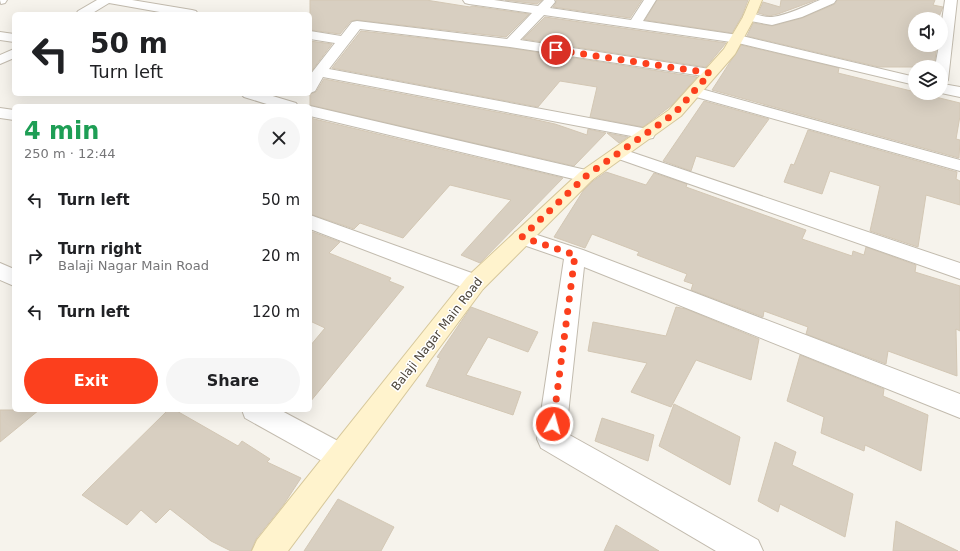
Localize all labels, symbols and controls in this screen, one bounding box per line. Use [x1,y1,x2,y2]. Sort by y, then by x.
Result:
map controls [908,12,948,100]
button: sound [908,12,948,52]
text: 50 m [90,27,168,60]
icon: left [24,28,76,80]
pin [539,33,573,67]
icon: arrive [545,39,567,61]
button: layers [908,60,948,100]
text: Turn left [90,61,163,82]
text: 4 min [24,117,99,145]
button: close [258,117,300,159]
text: 250 m · 12:44 [24,146,115,161]
icon: left [24,189,46,211]
text: Turn left [58,191,130,209]
text: 50 m [262,191,300,209]
text: Turn right [58,240,142,258]
icon: right [24,245,46,267]
text: 20 m [262,247,300,265]
text: Balaji Nagar Main Road [58,258,209,273]
street label: Balaji Nagar Main Road [389,275,485,393]
icon: left [24,301,46,323]
text: Turn left [58,303,130,321]
text: 120 m [252,303,300,321]
button: Exit [24,358,158,404]
button: Share [166,358,300,404]
position arrow [532,403,574,445]

